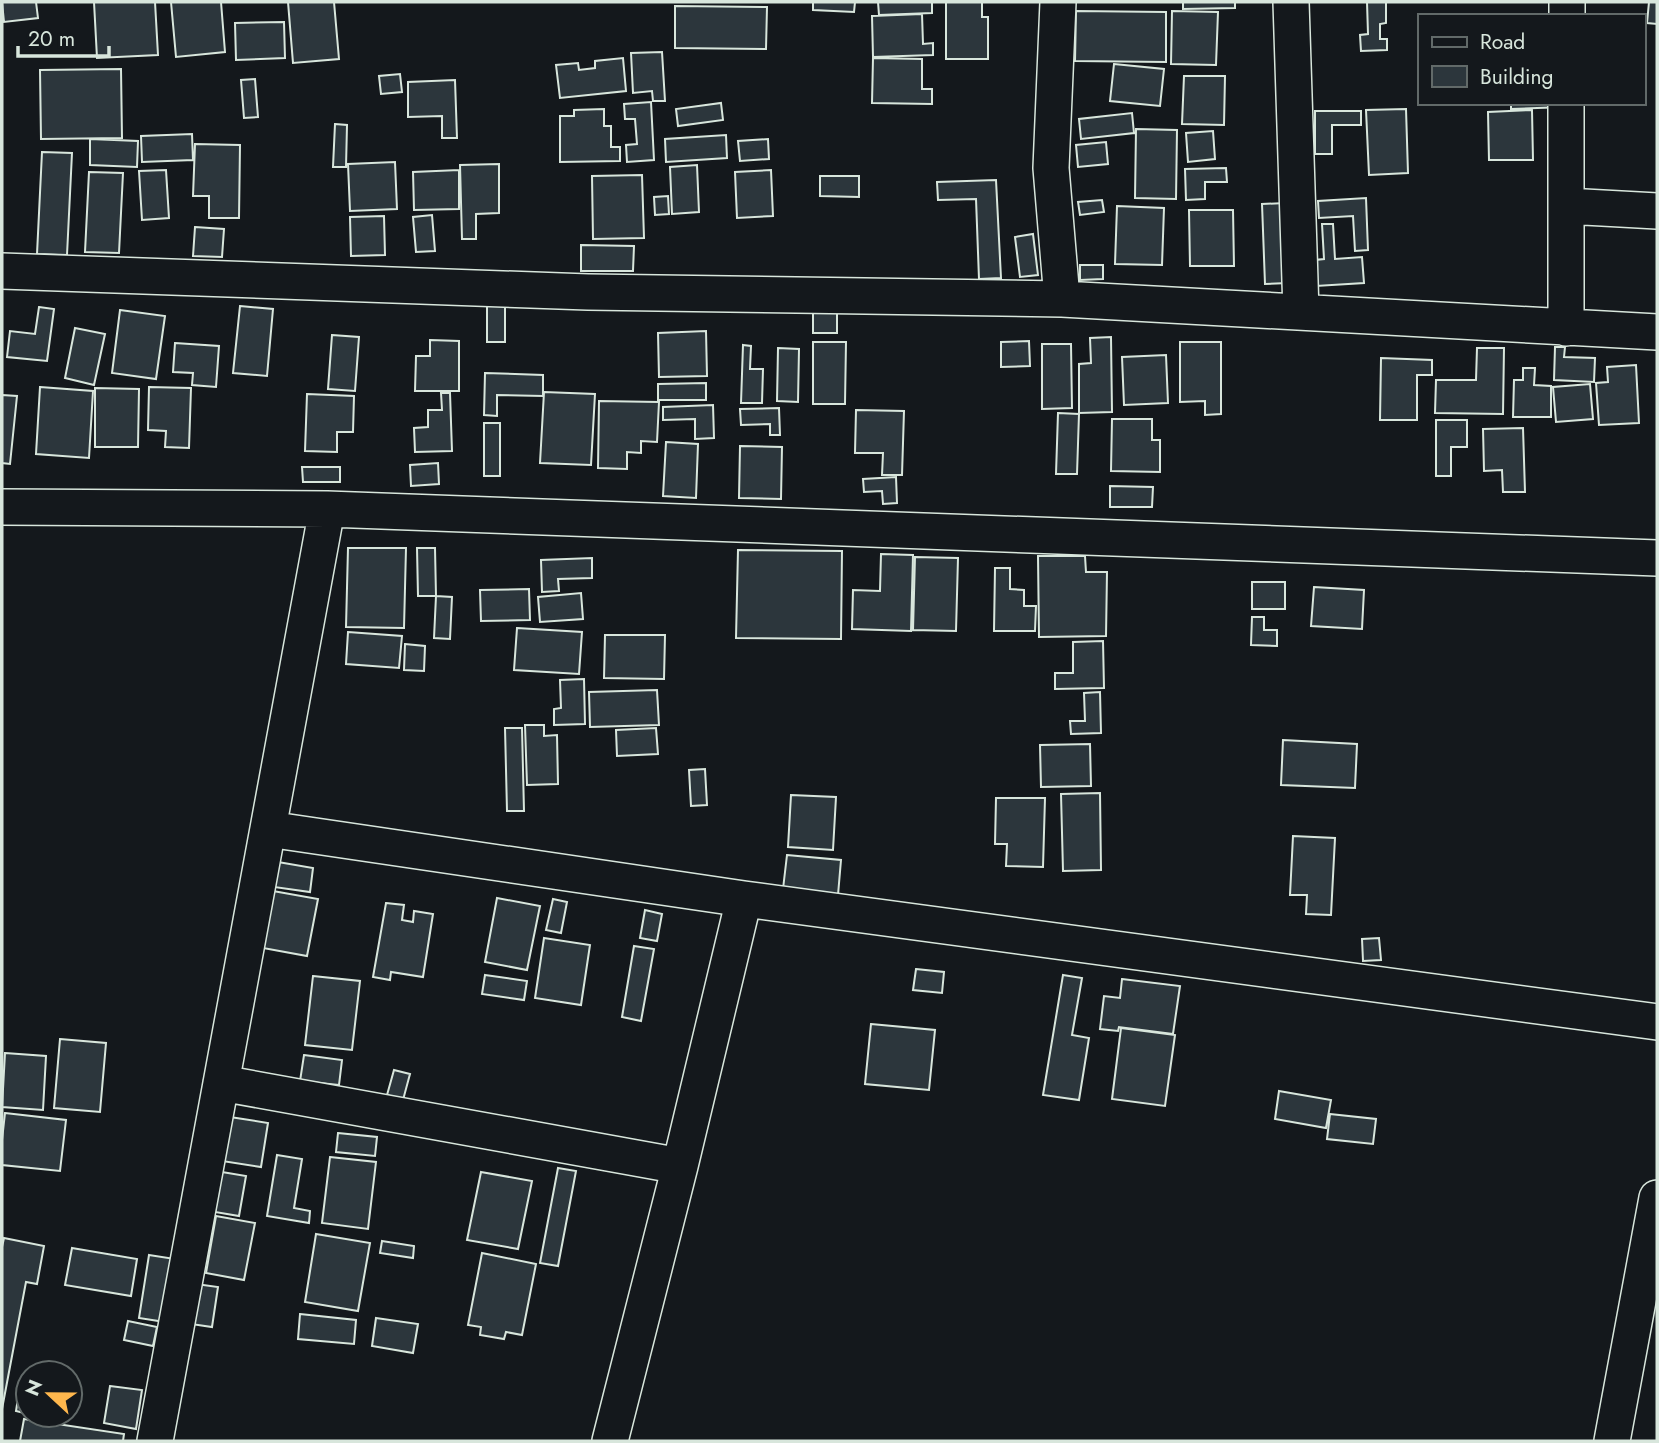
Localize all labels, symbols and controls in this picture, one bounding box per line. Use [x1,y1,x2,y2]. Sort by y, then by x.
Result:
scale bar [18,14,108,58]
legend [1418,14,1645,105]
text: 20 m [28,24,75,54]
text: Road [1480,27,1525,57]
text: Building [1480,62,1553,92]
north arrow [14,1359,84,1429]
text: N [18,1376,49,1400]

